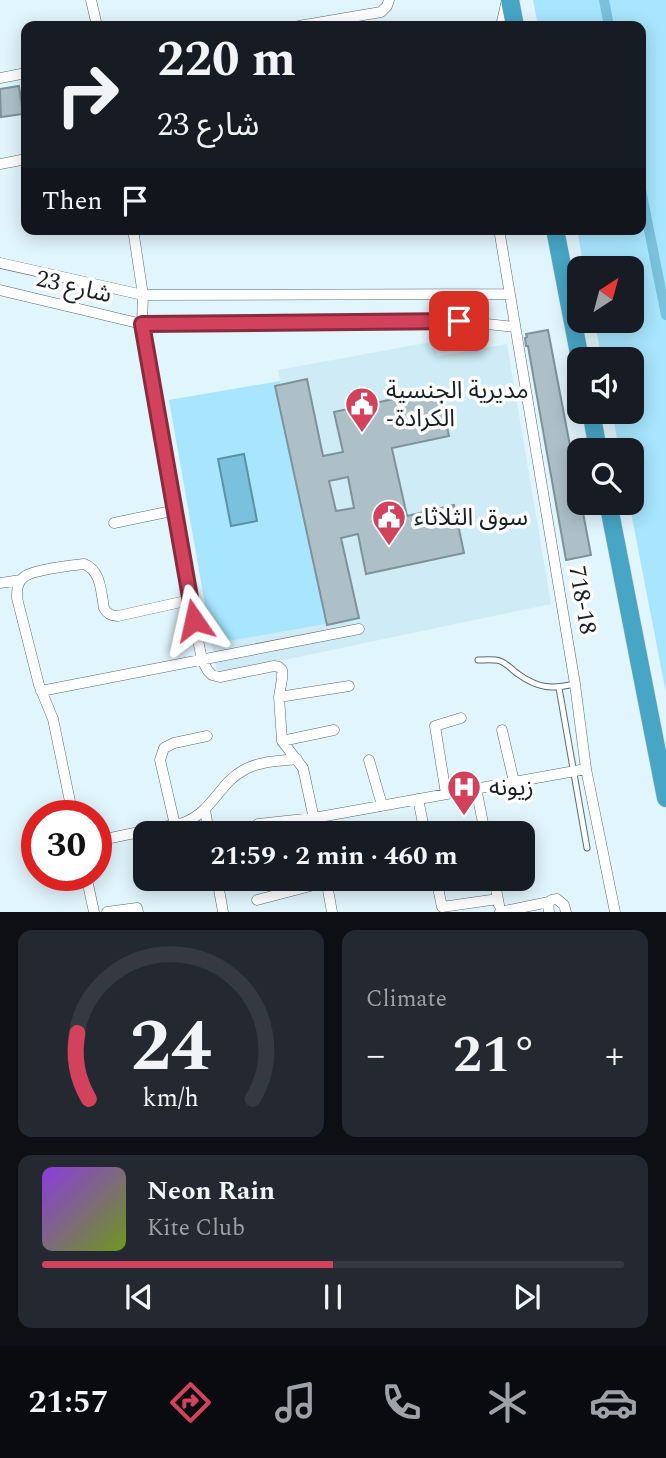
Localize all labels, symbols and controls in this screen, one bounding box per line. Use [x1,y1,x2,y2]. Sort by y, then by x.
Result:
text: 220 m [157,23,296,98]
icon: right [42,49,133,140]
text: شارع 23 [157,101,259,150]
text: Then [42,181,102,221]
icon: arrive [116,182,154,220]
north arrow [567,256,644,332]
map controls [567,256,644,515]
street label: شارع 23 [32,261,115,313]
pin [429,291,489,351]
icon: arrive [440,302,478,340]
button: sound [567,347,644,424]
place label: مديرية الجنسية -الكرادة [386,373,529,437]
public building icon: مديرية الجنسية -الكرادة [343,385,381,434]
button: search [567,438,644,515]
public building icon: سوق الثلاثاء [370,498,408,547]
place label: سوق الثلاثاء [414,500,528,536]
street label: 718-18 [558,563,606,637]
position arrow [157,583,231,657]
hospital icon: زيونه [445,768,483,817]
place label: زيونه [489,770,534,806]
speed limit sign: 30 [21,800,112,891]
text: 21:59 · 2 min · 460 m [210,836,458,876]
text: Climate [366,982,447,1017]
text: 24 [130,993,212,1104]
text: 21° [453,1016,537,1095]
text: − [366,1027,385,1085]
text: + [605,1027,624,1085]
text: km/h [143,1080,199,1118]
text: Neon Rain [147,1171,275,1211]
text: Kite Club [147,1211,245,1246]
icon: previous [120,1278,158,1316]
icon: pause [314,1278,352,1316]
icon: next [508,1278,546,1316]
text: 21:57 [28,1378,109,1427]
icon: directions [166,1378,215,1427]
icon: music [271,1378,320,1427]
icon: phone [377,1378,426,1427]
icon: climate [483,1378,532,1427]
icon: car [589,1378,638,1427]

